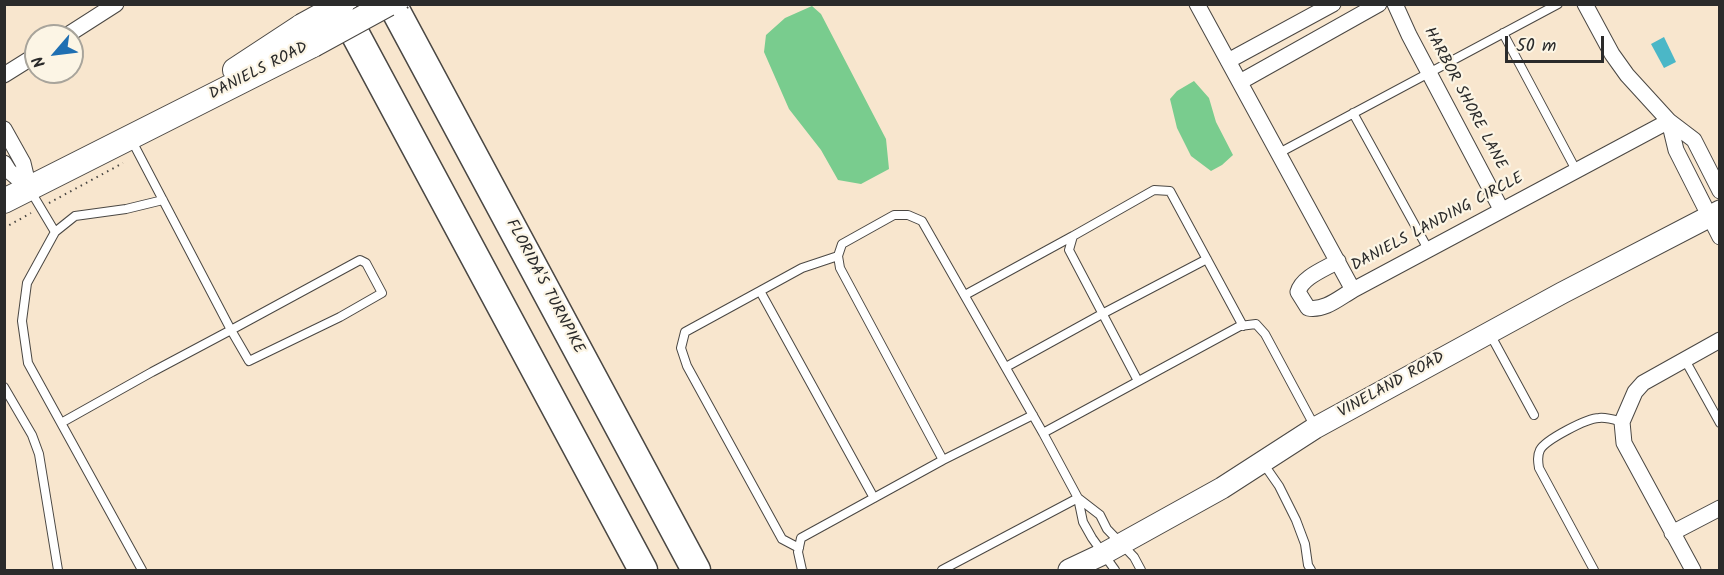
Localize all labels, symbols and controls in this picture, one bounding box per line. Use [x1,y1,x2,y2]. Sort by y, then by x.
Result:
north arrow [24,24,84,84]
scale bar [1508,24,1607,62]
street label: HARBOR SHORE LANE [1418,25,1510,173]
text: 50 m [1516,32,1556,61]
street label: DANIELS ROAD [207,39,311,105]
text: N [26,51,53,72]
street label: DANIELS LANDING CIRCLE [1349,169,1527,277]
street label: FLORIDA'S TURNPIKE [500,217,588,357]
street label: VINELAND ROAD [1335,349,1449,423]

